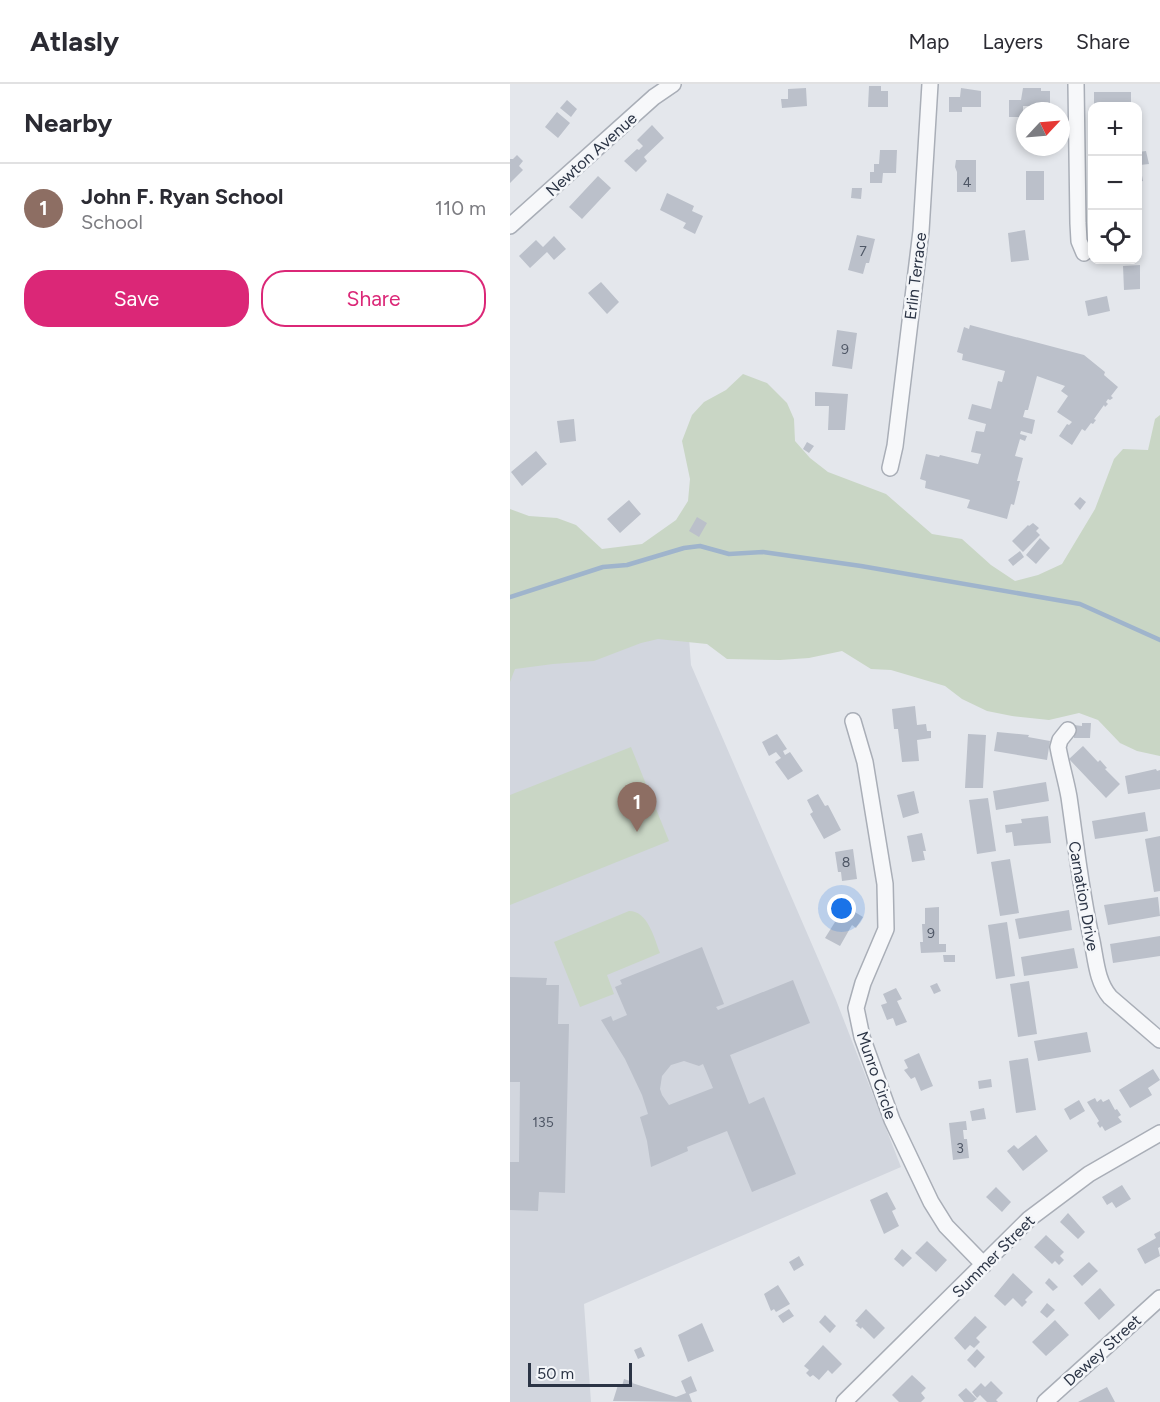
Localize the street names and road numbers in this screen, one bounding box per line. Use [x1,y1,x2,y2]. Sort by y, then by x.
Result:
street label: Newton Avenue [542,108,641,200]
street label: Erlin Terrace [901,231,930,321]
street label: Carnation Drive [1065,840,1103,953]
street label: Munro Circle [853,1029,901,1122]
street label: Summer Street [948,1211,1039,1302]
street label: Dewey Street [1060,1311,1145,1390]

